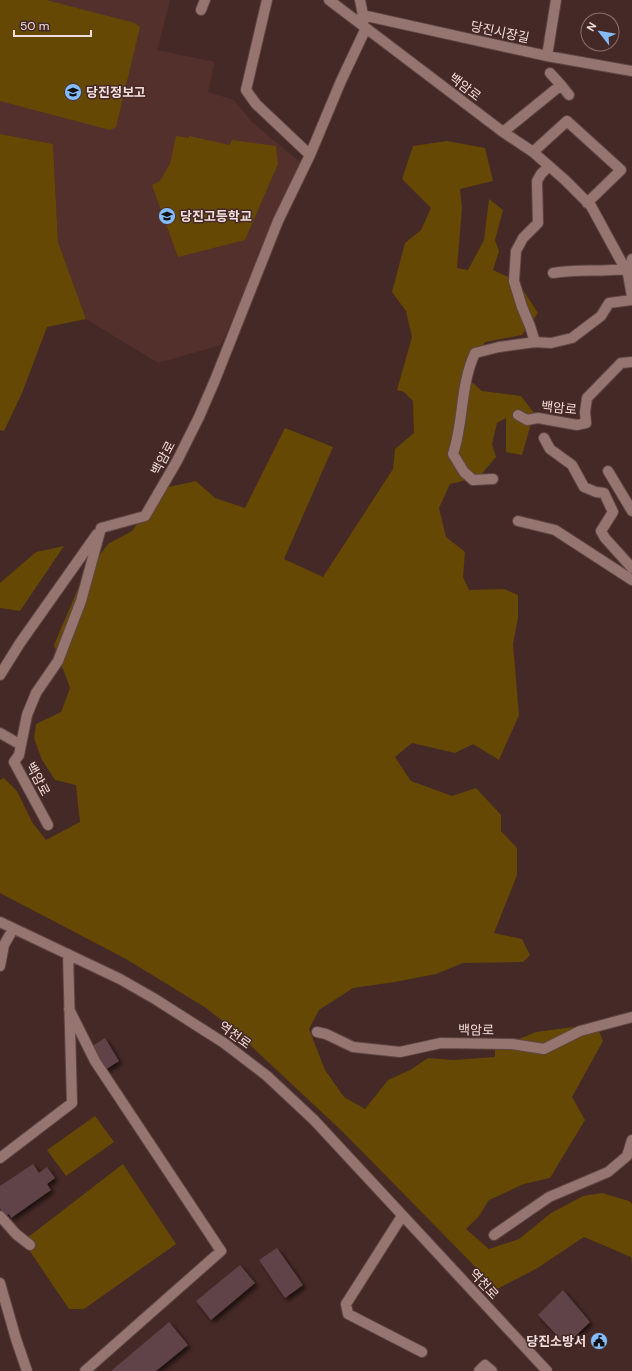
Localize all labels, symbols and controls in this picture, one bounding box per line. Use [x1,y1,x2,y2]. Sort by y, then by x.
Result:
scale bar [14,12,91,38]
north arrow [580,12,620,52]
street label: 당진시장길 [469,17,531,47]
text: 50 m [20,18,49,34]
text: N [583,20,599,34]
street label: 백암로 [446,69,484,105]
school or university icon: 당진정보고 [63,82,83,102]
place label: 당진정보고 [86,84,146,101]
school or university icon: 당진고등학교 [157,206,177,226]
place label: 당진고등학교 [180,208,252,225]
street label: 백암로 [540,398,578,418]
street label: 백암로 [147,438,179,478]
street label: 백암로 [22,759,54,799]
street label: 역천로 [215,1018,255,1052]
street label: 백암로 [458,1021,494,1039]
street label: 역천로 [466,1265,502,1303]
public building icon: 당진소방서 [589,1331,609,1351]
place label: 당진소방서 [526,1333,586,1350]

